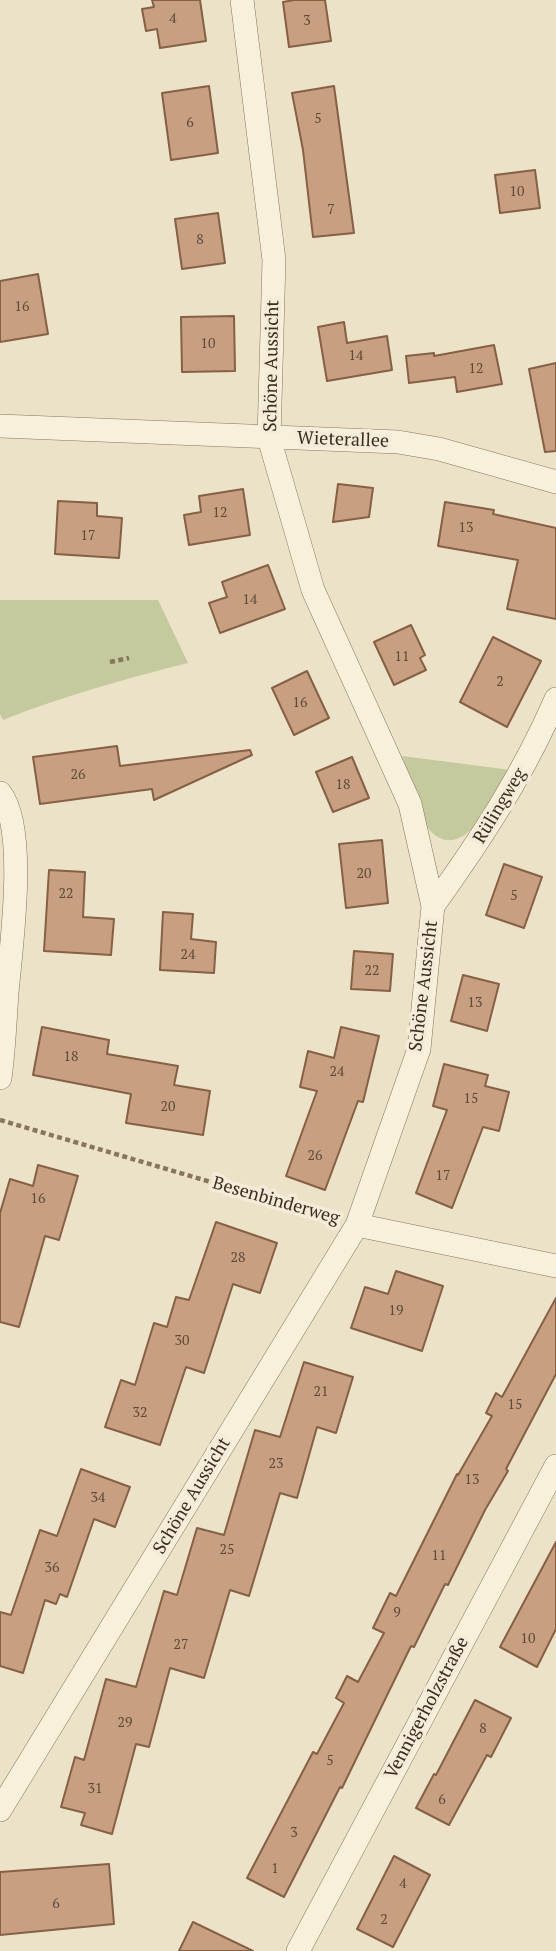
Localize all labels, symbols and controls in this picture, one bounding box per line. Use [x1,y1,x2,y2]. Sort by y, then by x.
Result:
house number: 4 [169,11,177,27]
house number: 3 [303,13,311,29]
house number: 5 [314,111,322,127]
house number: 6 [186,115,194,131]
house number: 10 [510,184,524,200]
house number: 7 [327,202,335,218]
house number: 8 [196,232,204,248]
house number: 16 [15,299,29,315]
street label: Schöne Aussicht [260,300,284,432]
house number: 10 [201,336,215,352]
house number: 14 [349,348,363,364]
house number: 12 [469,361,483,377]
street label: Wieterallee [297,428,389,452]
house number: 12 [213,505,227,521]
house number: 13 [459,520,473,536]
house number: 17 [81,528,95,544]
house number: 14 [243,592,257,608]
house number: 11 [395,649,409,665]
house number: 2 [496,674,504,690]
house number: 16 [293,695,307,711]
street label: Rülingweg [469,764,531,848]
house number: 26 [71,767,85,783]
house number: 18 [336,777,350,793]
house number: 20 [357,866,371,882]
house number: 22 [59,886,73,902]
house number: 5 [510,888,518,904]
street label: Schöne Aussicht [405,919,443,1053]
house number: 24 [181,947,195,963]
house number: 22 [365,963,379,979]
house number: 13 [468,995,482,1011]
house number: 18 [64,1049,78,1065]
house number: 24 [330,1064,344,1080]
house number: 15 [464,1091,478,1107]
house number: 20 [161,1099,175,1115]
house number: 26 [308,1148,322,1164]
house number: 17 [436,1168,450,1184]
street label: Besenbinderweg [210,1173,342,1229]
house number: 16 [31,1191,45,1207]
house number: 28 [231,1250,245,1266]
house number: 19 [389,1303,403,1319]
house number: 30 [175,1333,189,1349]
house number: 21 [314,1384,328,1400]
house number: 15 [508,1397,522,1413]
house number: 32 [133,1405,147,1421]
street label: Schöne Aussicht [149,1434,235,1558]
house number: 23 [269,1456,283,1472]
house number: 13 [465,1472,479,1488]
house number: 34 [91,1490,105,1506]
house number: 25 [220,1542,234,1558]
house number: 11 [432,1548,446,1564]
house number: 36 [45,1560,59,1576]
house number: 9 [393,1605,401,1621]
house number: 10 [521,1631,535,1647]
street label: Vennigerholzstraße [380,1633,474,1783]
house number: 27 [174,1637,188,1653]
house number: 29 [118,1715,132,1731]
house number: 8 [479,1721,487,1737]
house number: 5 [326,1753,334,1769]
house number: 31 [88,1781,102,1797]
house number: 6 [438,1792,446,1808]
house number: 3 [290,1825,298,1841]
house number: 1 [271,1861,279,1877]
house number: 4 [399,1876,407,1892]
house number: 6 [52,1896,60,1912]
house number: 2 [380,1912,388,1928]

